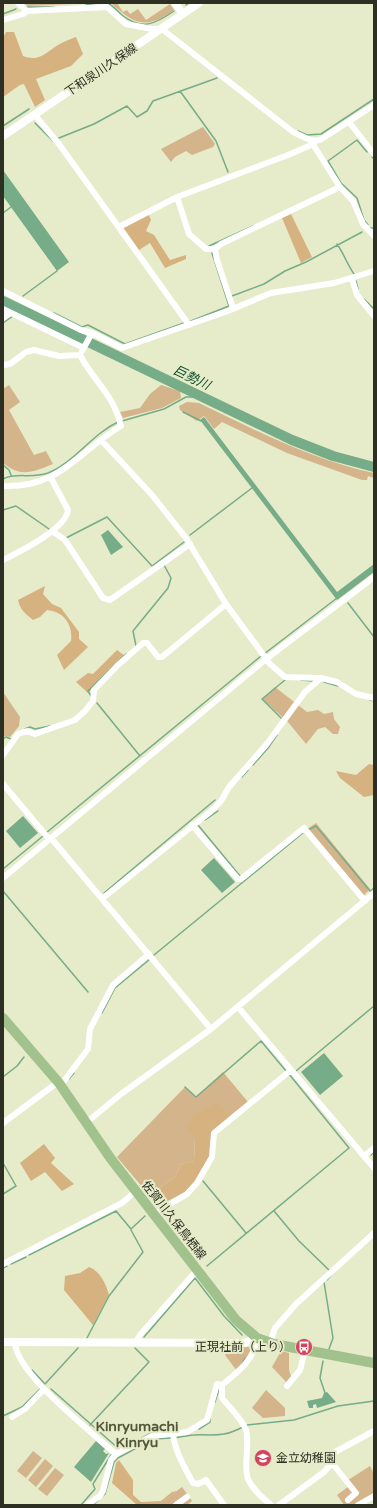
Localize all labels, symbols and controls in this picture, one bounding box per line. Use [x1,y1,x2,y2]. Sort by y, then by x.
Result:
street label: 下和泉川久保線 [62,41,140,99]
water label: 巨勢川 [171,362,214,395]
street label: 佐賀川久保鳥栖線 [139,1178,209,1262]
bus stop icon: 正現社前（上り） [294,1337,314,1357]
place label: 正現社前（上り） [195,1340,291,1354]
district label: Kinryumachi Kinryu [96,1418,179,1451]
school or university icon: 金立幼稚園 [253,1448,273,1468]
place label: 金立幼稚園 [276,1451,336,1465]

